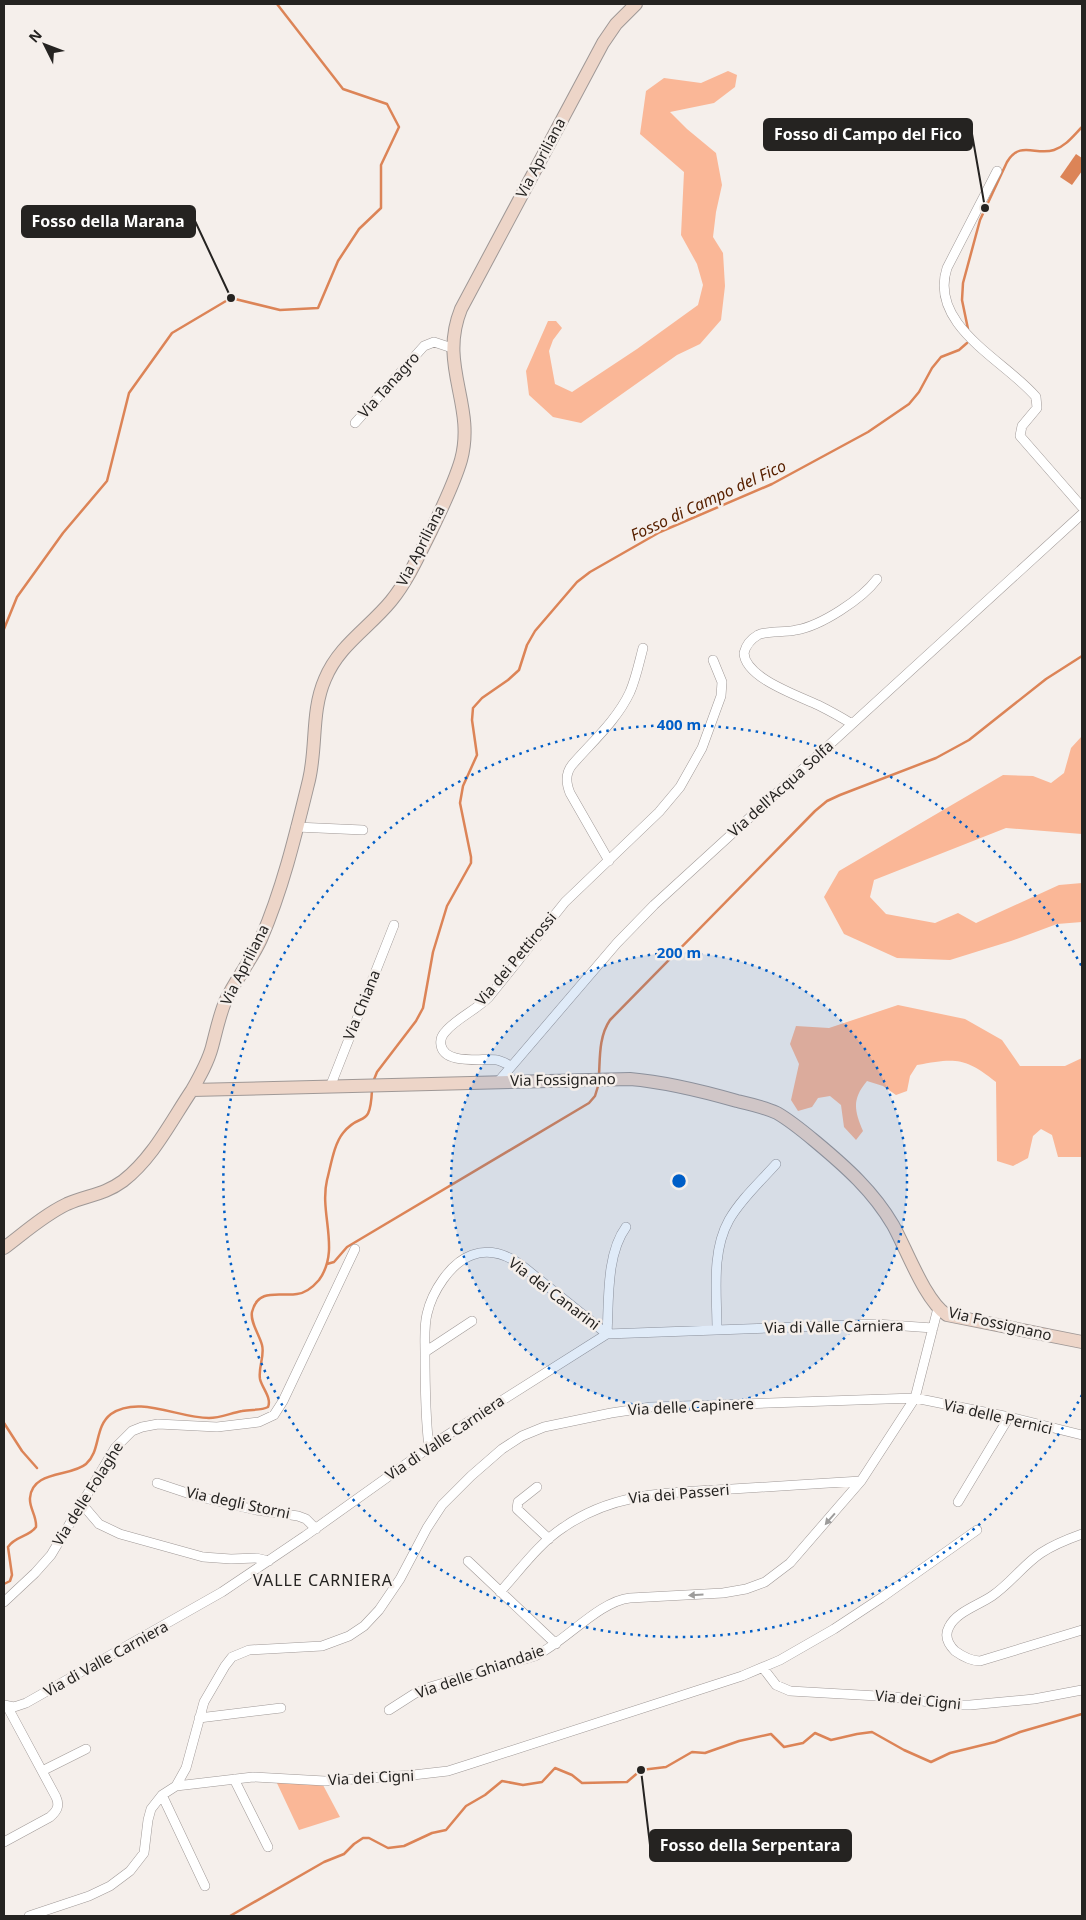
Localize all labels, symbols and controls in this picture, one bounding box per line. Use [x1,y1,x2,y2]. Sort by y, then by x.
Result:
north arrow [20,20,70,70]
text: N [24,25,46,47]
street label: Via Apriliana [511,114,570,201]
callout: Fosso di Campo del Fico [764,119,972,150]
text: Fosso di Campo del Fico [774,123,962,145]
callout: Fosso della Marana [22,206,195,237]
text: Fosso della Marana [31,210,185,232]
street label: Via Tanagro [353,347,423,422]
water label: Fosso di Campo del Fico [626,454,790,546]
street label: Via Apriliana [391,502,449,589]
text: 400 m [657,714,701,734]
street label: Via dell'Acqua Solfa [723,736,837,841]
street label: Via dei Pettirossi [470,907,560,1009]
street label: Via Apriliana [215,921,273,1008]
text: 200 m [657,942,701,962]
street label: Via Chiana [338,967,384,1043]
street label: Via Fossignano [510,1068,616,1090]
centre of rings [670,1172,688,1190]
street label: Via dei Canarini [505,1252,604,1334]
street label: Via Fossignano [947,1301,1054,1345]
street label: Via di Valle Carniera [764,1315,904,1337]
street label: Via di Valle Carniera [381,1390,508,1484]
street label: Via delle Capinere [627,1393,754,1419]
street label: Via delle Pernici [942,1394,1055,1438]
street label: Via delle Folaghe [47,1438,127,1549]
street label: Via dei Passeri [628,1479,730,1507]
street label: Via degli Storni [184,1481,292,1523]
one-way arrow [824,1512,836,1524]
district label: VALLE CARNIERA [253,1569,393,1591]
one-way arrow [687,1591,703,1599]
street label: Via di Valle Carniera [40,1616,171,1701]
street label: Via delle Ghiandaie [413,1640,547,1702]
street label: Via dei Cigni [874,1685,962,1713]
street label: Via dei Cigni [327,1765,415,1789]
callout: Fosso della Serpentara [650,1830,851,1861]
text: Fosso della Serpentara [660,1834,840,1856]

